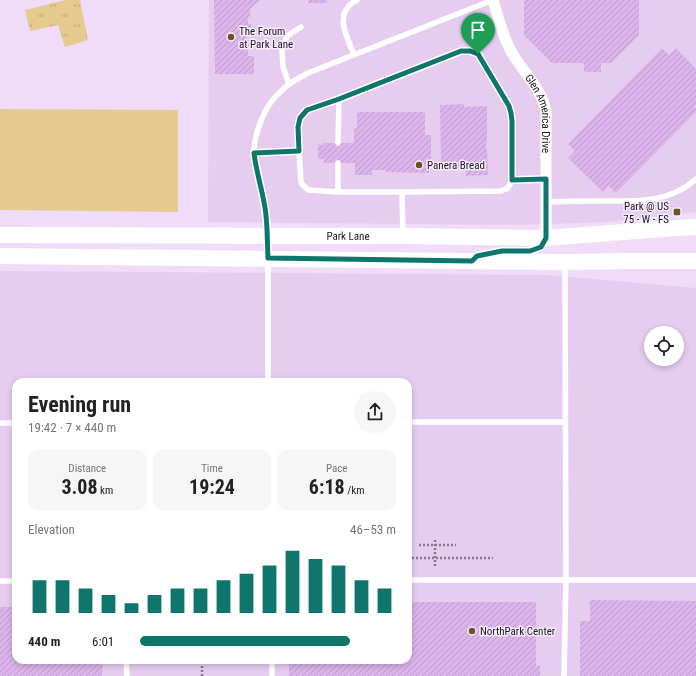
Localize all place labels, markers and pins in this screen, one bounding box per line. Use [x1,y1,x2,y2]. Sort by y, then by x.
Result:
pin [461,13,495,54]
place label: The Forum at Park Lane [239,25,293,51]
marker: The Forum at Park Lane [226,32,236,42]
place label: Panera Bread [427,159,485,172]
marker: Panera Bread [414,160,424,170]
place label: Park @ US 75 - W - FS [623,200,669,226]
marker: Park @ US 75 - W - FS [672,207,682,217]
place label: NorthPark Center [480,625,556,638]
marker: NorthPark Center [467,626,477,636]

